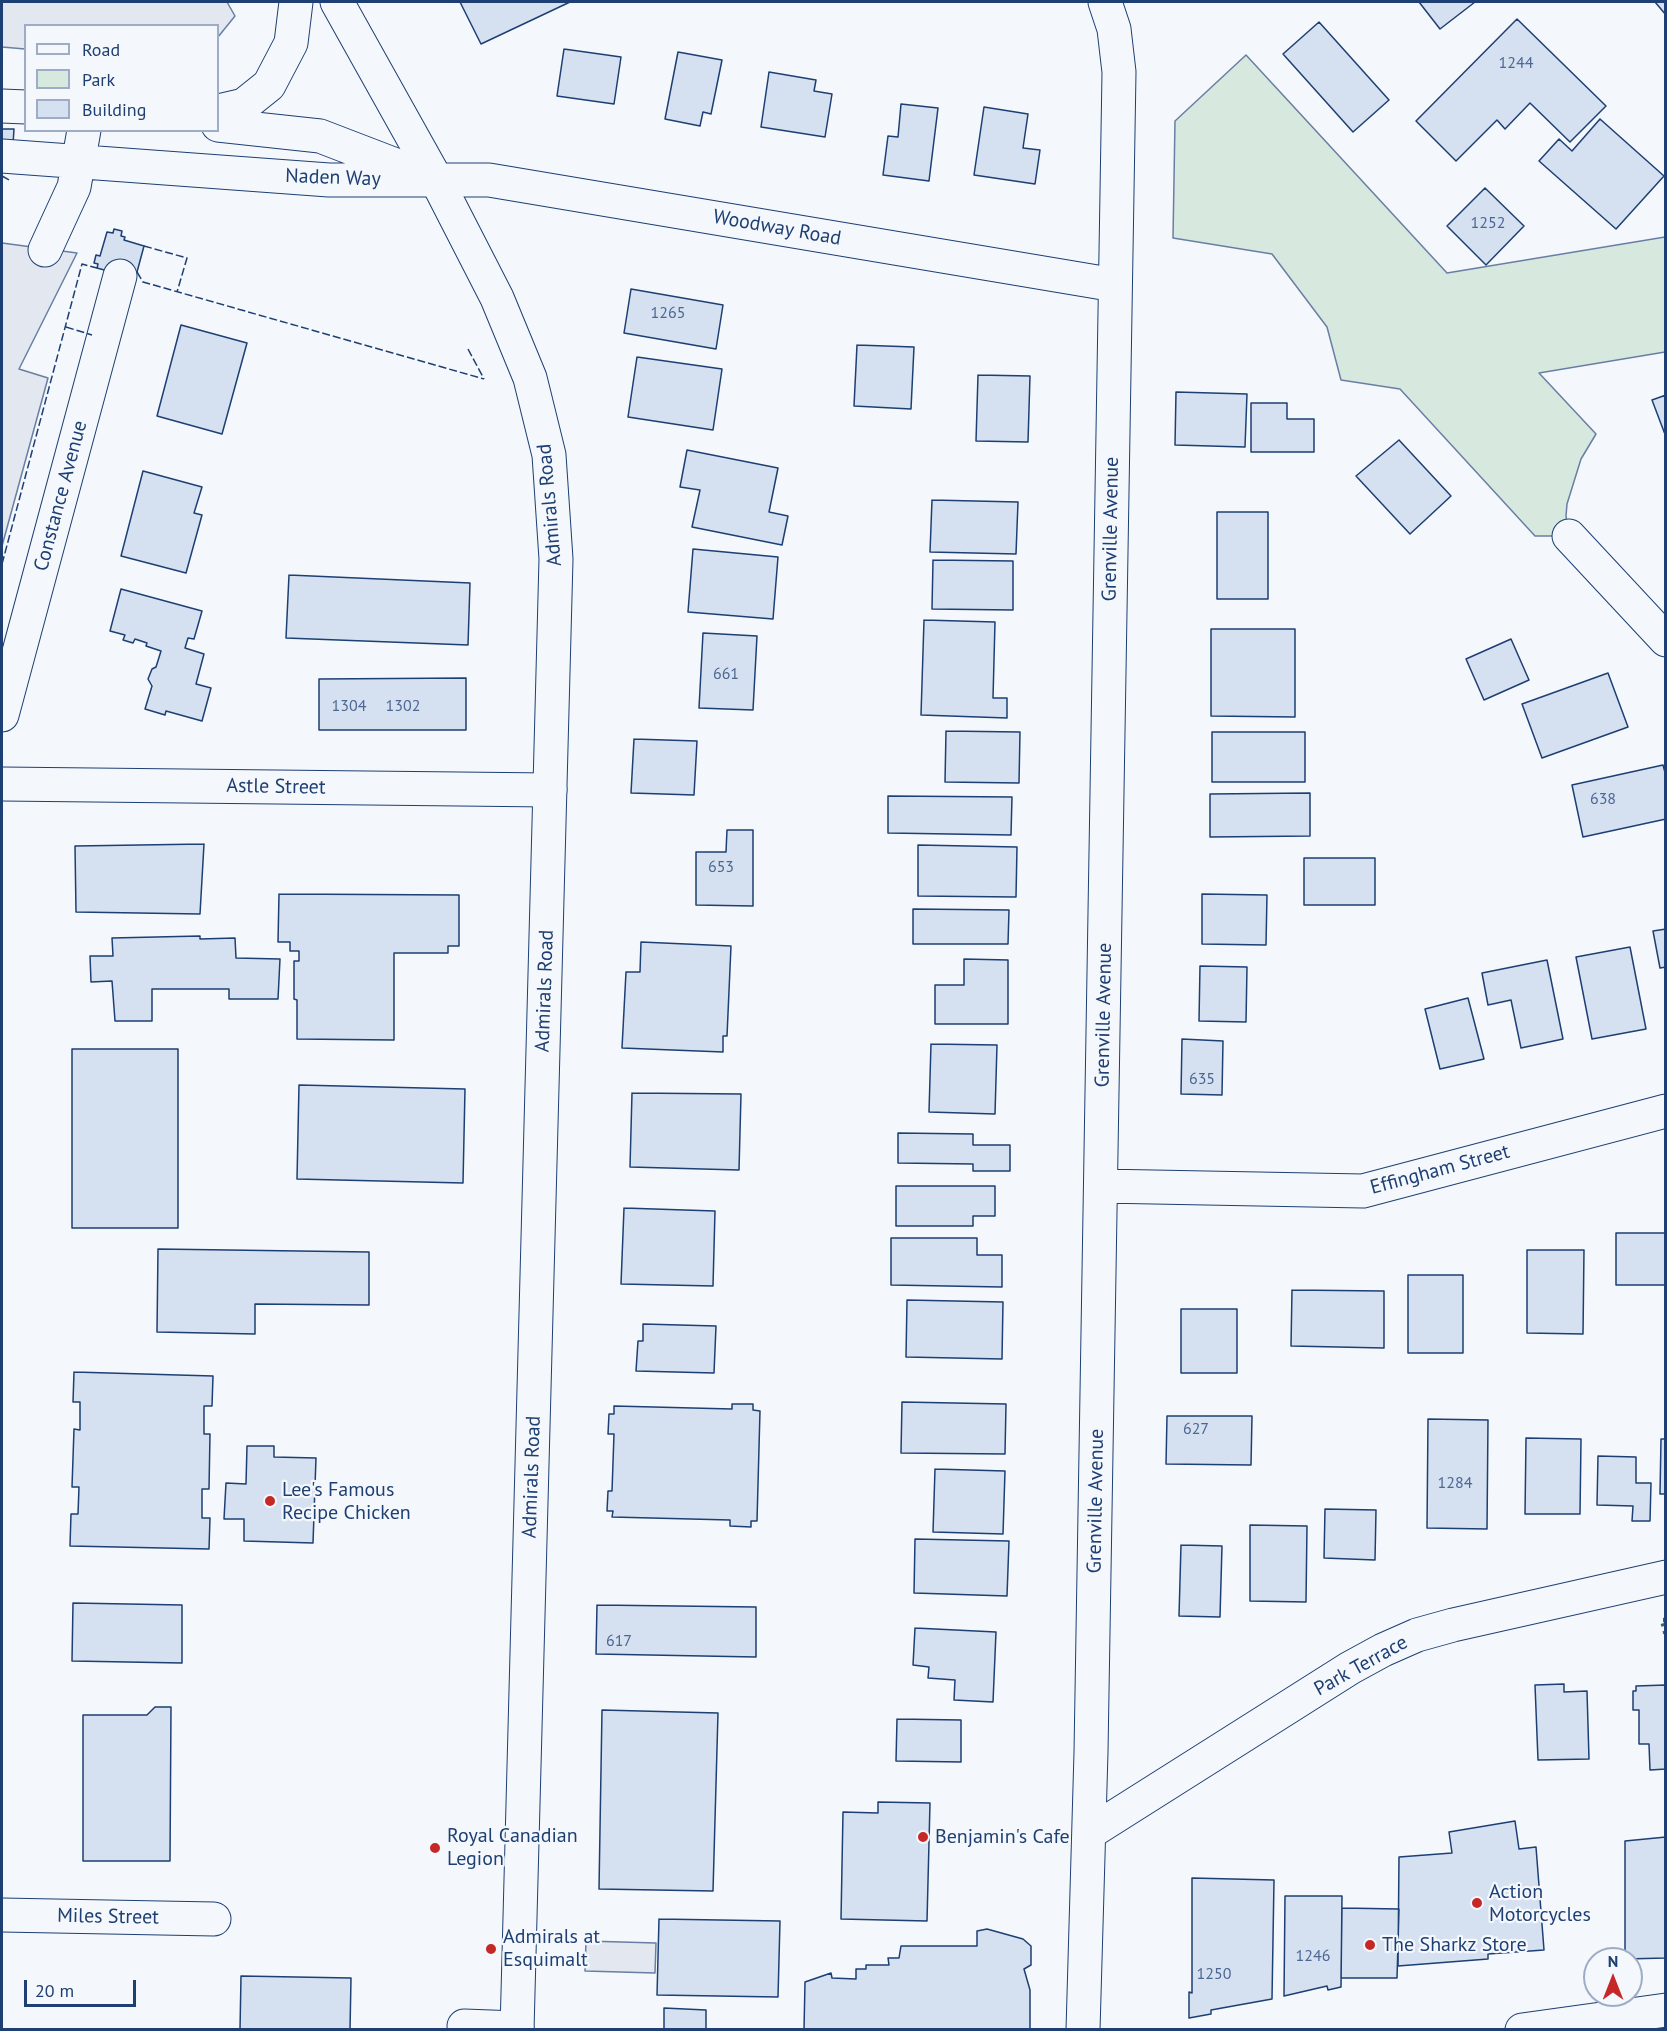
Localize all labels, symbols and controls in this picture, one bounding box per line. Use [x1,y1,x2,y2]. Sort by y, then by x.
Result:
legend [24,24,219,132]
text: Road [82,38,120,61]
house number: 1244 [1499,53,1533,73]
text: Park [82,68,115,91]
text: Building [82,98,146,121]
street label: Naden Way [285,164,381,192]
street label: Woodway Road [711,205,843,251]
house number: 1252 [1471,213,1505,233]
house number: 1265 [651,303,685,323]
street label: Constance Avenue [29,418,93,574]
street label: Admirals Road [533,443,567,567]
street label: Grenville Avenue [1098,456,1124,602]
house number: 661 [713,664,739,684]
house number: 1304 [332,696,366,716]
house number: 1302 [386,696,420,716]
street label: Astle Street [226,774,326,800]
house number: 638 [1590,789,1616,809]
house number: 653 [708,857,734,877]
street label: Admirals Road [531,929,559,1053]
street label: Grenville Avenue [1091,942,1117,1088]
house number: 635 [1189,1069,1215,1089]
street label: Effingham Street [1368,1140,1512,1200]
street label: Admirals Road [518,1415,546,1539]
house number: 627 [1183,1419,1209,1439]
street label: Grenville Avenue [1083,1428,1109,1574]
house number: 1284 [1438,1473,1472,1493]
place label: Lee's Famous Recipe Chicken [282,1478,411,1525]
marker: Lee's Famous Recipe Chicken [263,1494,277,1508]
house number: 617 [606,1631,632,1651]
street label: Park Terrace [1310,1631,1412,1701]
place label: Royal Canadian Legion [447,1824,578,1871]
place label: Benjamin's Cafe [935,1825,1070,1849]
marker: Benjamin's Cafe [916,1830,930,1844]
marker: Royal Canadian Legion [428,1841,442,1855]
place label: Action Motorcycles [1489,1880,1591,1927]
marker: Action Motorcycles [1470,1896,1484,1910]
street label: Miles Street [57,1904,159,1930]
place label: Admirals at Esquimalt [503,1925,600,1972]
place label: The Sharkz Store [1382,1933,1527,1957]
marker: The Sharkz Store [1363,1938,1377,1952]
marker: Admirals at Esquimalt [484,1942,498,1956]
house number: 1246 [1296,1946,1330,1966]
north arrow [1583,1947,1643,2007]
text: N [1608,1951,1618,1971]
house number: 1250 [1197,1964,1231,1984]
scale bar [27,1968,140,2006]
text: 20 m [35,1979,74,2002]

